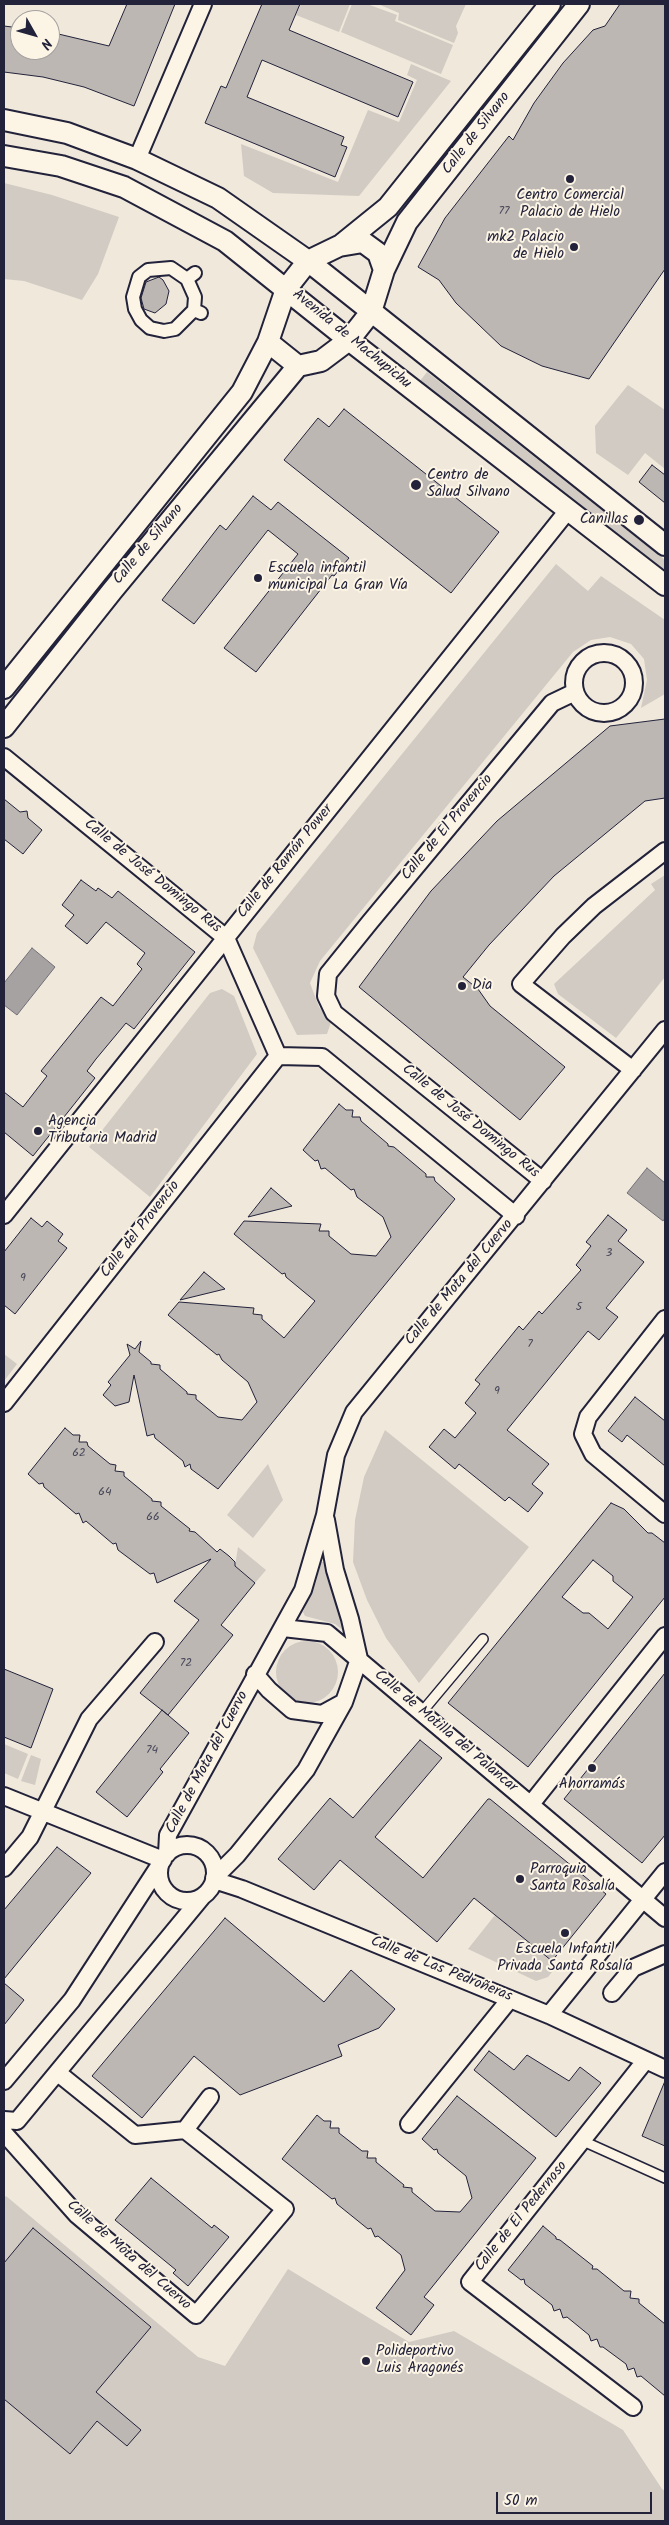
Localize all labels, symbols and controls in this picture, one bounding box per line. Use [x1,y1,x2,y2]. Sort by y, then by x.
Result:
north arrow [10,10,60,60]
text: N [35,33,57,54]
street label: Calle de Silvano [439,89,515,179]
marker: Centro Comercial Palacio de Hielo [564,173,576,185]
place label: Centro Comercial Palacio de Hielo [516,187,624,222]
house number: 77 [498,205,510,219]
place label: mk2 Palacio de Hielo [487,229,564,264]
marker: mk2 Palacio de Hielo [568,241,580,253]
street label: Avenida de Machupichu [288,286,414,394]
place label: Centro de Salud Silvano [427,467,510,502]
marker: Centro de Salud Silvano [409,478,423,492]
street label: Calle de Silvano [110,501,188,589]
place label: Canillas [580,511,628,529]
marker: Canillas [632,513,646,527]
place label: Escuela infantil municipal La Gran Vía [268,560,408,595]
marker: Escuela infantil municipal La Gran Vía [252,572,264,584]
street label: Calle de El Provencio [398,771,498,885]
street label: Calle de Ramón Power [234,801,338,923]
street label: Calle de José Domingo Rus [80,816,224,938]
place label: Dia [472,977,492,995]
marker: Dia [456,980,468,992]
street label: Calle de José Domingo Rus [398,1061,542,1183]
place label: Agencia Tributaria Madrid [48,1113,156,1148]
marker: Agencia Tributaria Madrid [32,1125,44,1137]
street label: Calle del Provencio [98,1178,184,1282]
street label: Calle de Mota del Cuervo [402,1216,518,1350]
house number: 3 [606,1247,612,1261]
house number: 9 [20,1272,26,1286]
house number: 5 [576,1301,582,1315]
house number: 7 [527,1338,533,1352]
house number: 9 [494,1385,500,1399]
house number: 62 [72,1447,86,1461]
house number: 64 [98,1486,112,1500]
house number: 66 [146,1511,160,1525]
house number: 72 [180,1657,192,1671]
street label: Calle de Motilla del Palancar [370,1667,520,1797]
street label: Calle de Mota del Cuervo [163,1689,253,1837]
house number: 74 [146,1744,158,1758]
marker: Ahorramás [586,1762,598,1774]
place label: Ahorramás [559,1776,625,1794]
place label: Parroquia Santa Rosalía [530,1861,615,1896]
marker: Parroquia Santa Rosalía [514,1873,526,1885]
marker: Escuela Infantil Privada Santa Rosalía [559,1927,571,1939]
street label: Calle de Las Pedroñeras [367,1933,515,2007]
place label: Escuela Infantil Privada Santa Rosalía [497,1941,633,1976]
street label: Calle de El Pedernoso [472,2158,572,2276]
street label: Calle de Mota del Cuervo [62,2197,194,2315]
place label: Polideportivo Luis Aragonés [376,2343,463,2378]
marker: Polideportivo Luis Aragonés [360,2355,372,2367]
scale bar [499,2482,655,2514]
text: 50 m [504,2489,538,2513]

